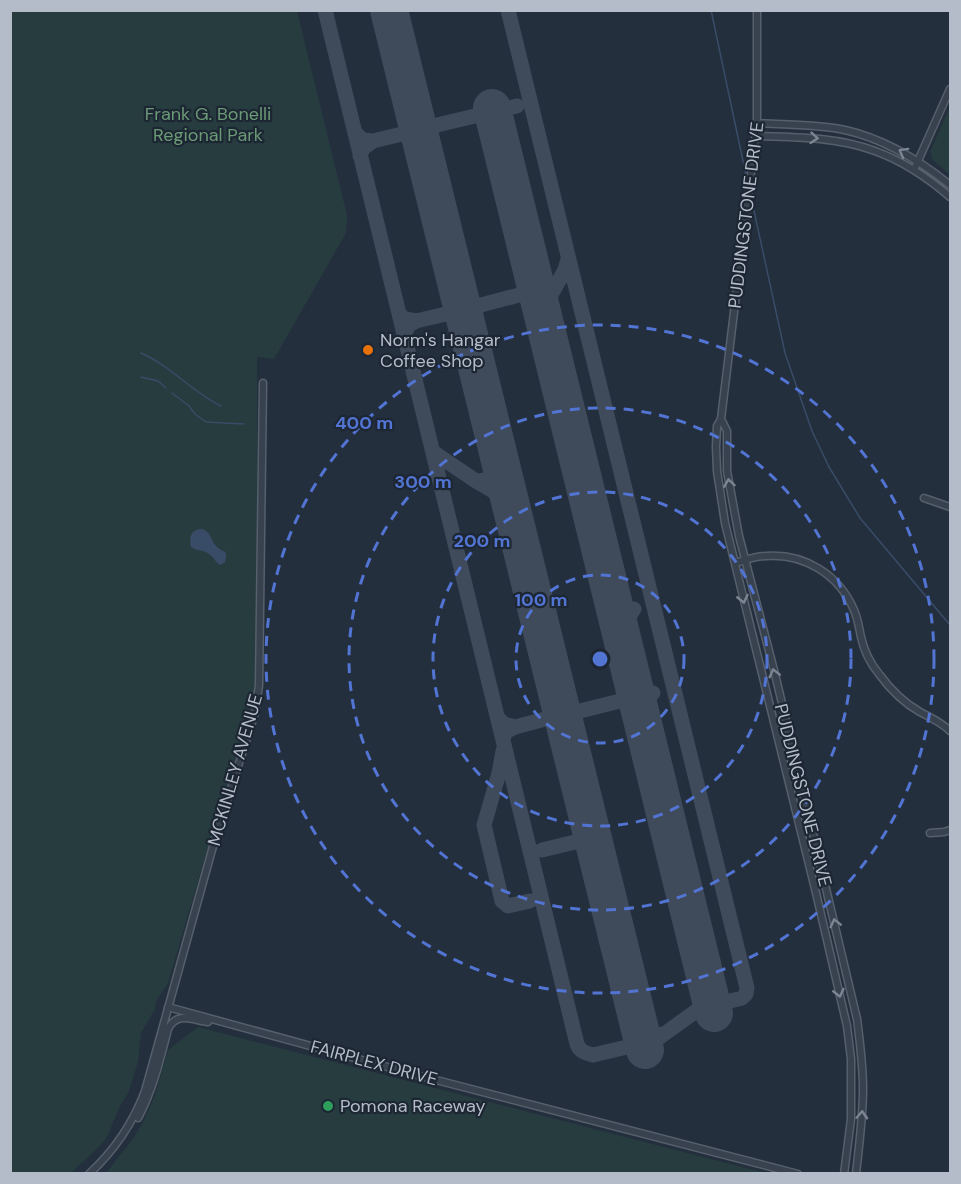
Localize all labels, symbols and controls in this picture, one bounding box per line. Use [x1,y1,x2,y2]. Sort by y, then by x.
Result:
park label: Frank G. Bonelli Regional Park [145,102,271,147]
street label: PUDDINGSTONE DRIVE [723,120,769,310]
one-way arrow [810,131,819,144]
one-way arrow [898,148,909,159]
place label: Norm's Hangar Coffee Shop [380,328,501,373]
marker: Norm's Hangar Coffee Shop [361,343,375,357]
text: 400 m [335,411,393,435]
text: 300 m [394,470,452,494]
one-way arrow [723,478,736,488]
text: 200 m [454,529,510,553]
text: 100 m [514,588,568,612]
one-way arrow [736,594,749,604]
centre of rings [590,649,610,669]
one-way arrow [769,668,782,678]
street label: MCKINLEY AVENUE [202,691,268,849]
street label: PUDDINGSTONE DRIVE [769,701,837,889]
one-way arrow [829,919,842,929]
one-way arrow [832,987,845,997]
street label: FAIRPLEX DRIVE [308,1035,440,1091]
place label: Pomona Raceway [340,1094,486,1118]
marker: Pomona Raceway [321,1099,335,1113]
one-way arrow [855,1111,868,1120]

